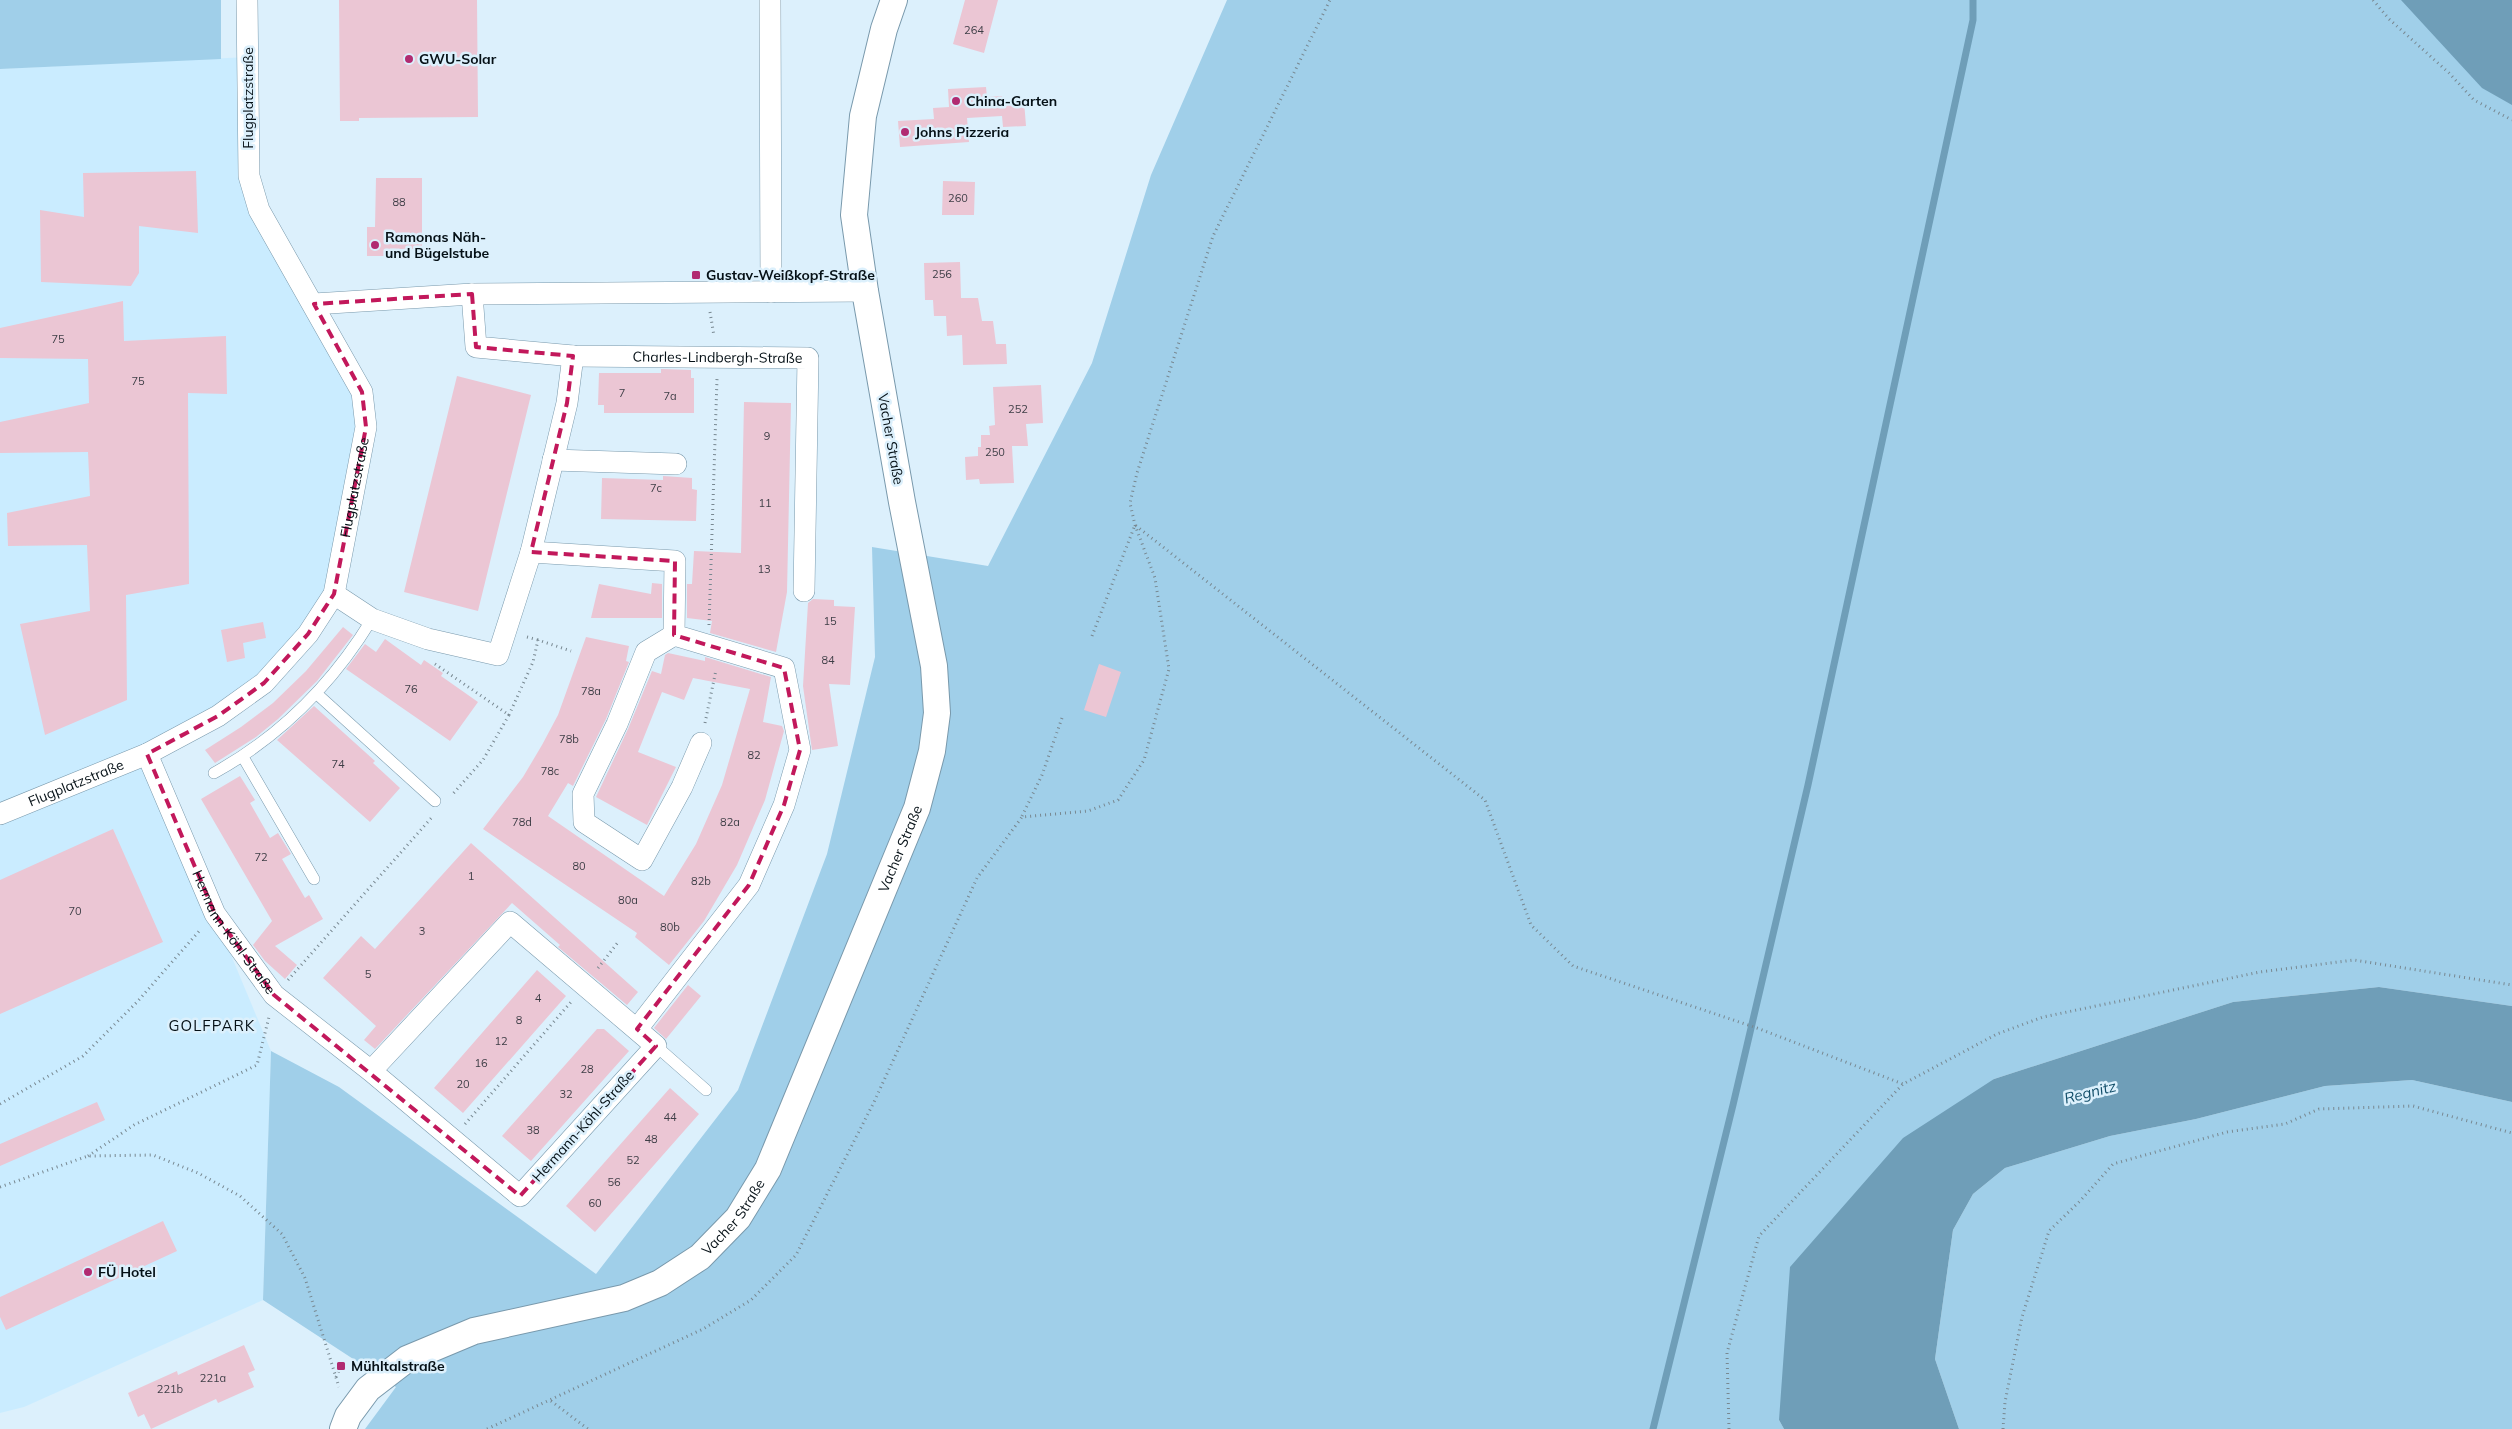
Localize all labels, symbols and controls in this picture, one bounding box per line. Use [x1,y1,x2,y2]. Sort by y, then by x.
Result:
house number: 264 [964,23,984,37]
street label: Flugplatzstraße [239,47,257,149]
place label: GWU-Solar [419,50,497,68]
marker: GWU-Solar [403,53,415,65]
place label: China-Garten [966,92,1057,110]
marker: China-Garten [950,95,962,107]
place label: Johns Pizzeria [915,123,1009,141]
marker: Johns Pizzeria [899,126,911,138]
house number: 260 [948,191,968,205]
house number: 88 [392,195,406,209]
place label: Ramonas Näh- und Bügelstube [385,228,490,262]
marker: Ramonas Näh- und Bügelstube [369,239,381,251]
place label: Gustav-Weißkopf-Straße [706,266,875,284]
house number: 256 [932,267,952,281]
marker: Gustav-Weißkopf-Straße [690,269,702,281]
house number: 75 [51,332,65,346]
street label: Charles-Lindbergh-Straße [632,348,802,367]
house number: 75 [131,374,145,388]
house number: 7 [619,386,625,400]
house number: 7a [663,389,677,403]
street label: Vacher Straße [874,392,908,486]
house number: 252 [1008,402,1028,416]
house number: 9 [764,429,770,443]
street label: Flugplatzstraße [336,436,373,539]
house number: 250 [985,445,1005,459]
house number: 7c [650,481,663,495]
house number: 11 [758,496,772,510]
house number: 13 [757,562,771,576]
house number: 15 [823,614,837,628]
house number: 84 [821,653,835,667]
house number: 76 [404,682,418,696]
house number: 78a [581,684,601,698]
house number: 78b [559,732,579,746]
house number: 82 [747,748,761,762]
street label: Flugplatzstraße [25,755,126,811]
house number: 74 [331,757,345,771]
house number: 78c [541,764,560,778]
street label: Vacher Straße [874,803,926,895]
house number: 78d [512,815,532,829]
house number: 82a [720,815,740,829]
house number: 72 [254,850,268,864]
house number: 80 [572,859,586,873]
street label: Hermann-Köhl-Straße [188,867,280,998]
house number: 1 [468,869,474,883]
house number: 82b [691,874,711,888]
house number: 80a [618,893,638,907]
house number: 70 [68,904,82,918]
house number: 80b [660,920,680,934]
house number: 3 [419,924,425,938]
house number: 5 [365,967,372,981]
house number: 4 [535,991,542,1005]
house number: 8 [516,1013,523,1027]
district label: GOLFPARK [169,1016,255,1035]
house number: 12 [494,1034,508,1048]
house number: 16 [474,1056,488,1070]
house number: 28 [580,1062,594,1076]
street label: Hermann-Köhl-Straße [528,1066,638,1186]
water label: Regnitz [2062,1076,2118,1108]
house number: 20 [456,1077,470,1091]
house number: 32 [559,1087,573,1101]
house number: 44 [663,1110,677,1124]
house number: 38 [526,1123,540,1137]
house number: 48 [644,1132,658,1146]
house number: 52 [626,1153,640,1167]
house number: 56 [607,1175,621,1189]
street label: Vacher Straße [698,1176,769,1259]
house number: 60 [588,1196,602,1210]
place label: FÜ Hotel [98,1263,156,1281]
marker: FÜ Hotel [82,1266,94,1278]
place label: Mühltalstraße [351,1357,445,1375]
marker: Mühltalstraße [335,1360,347,1372]
house number: 221a [200,1371,226,1385]
house number: 221b [157,1382,184,1396]

